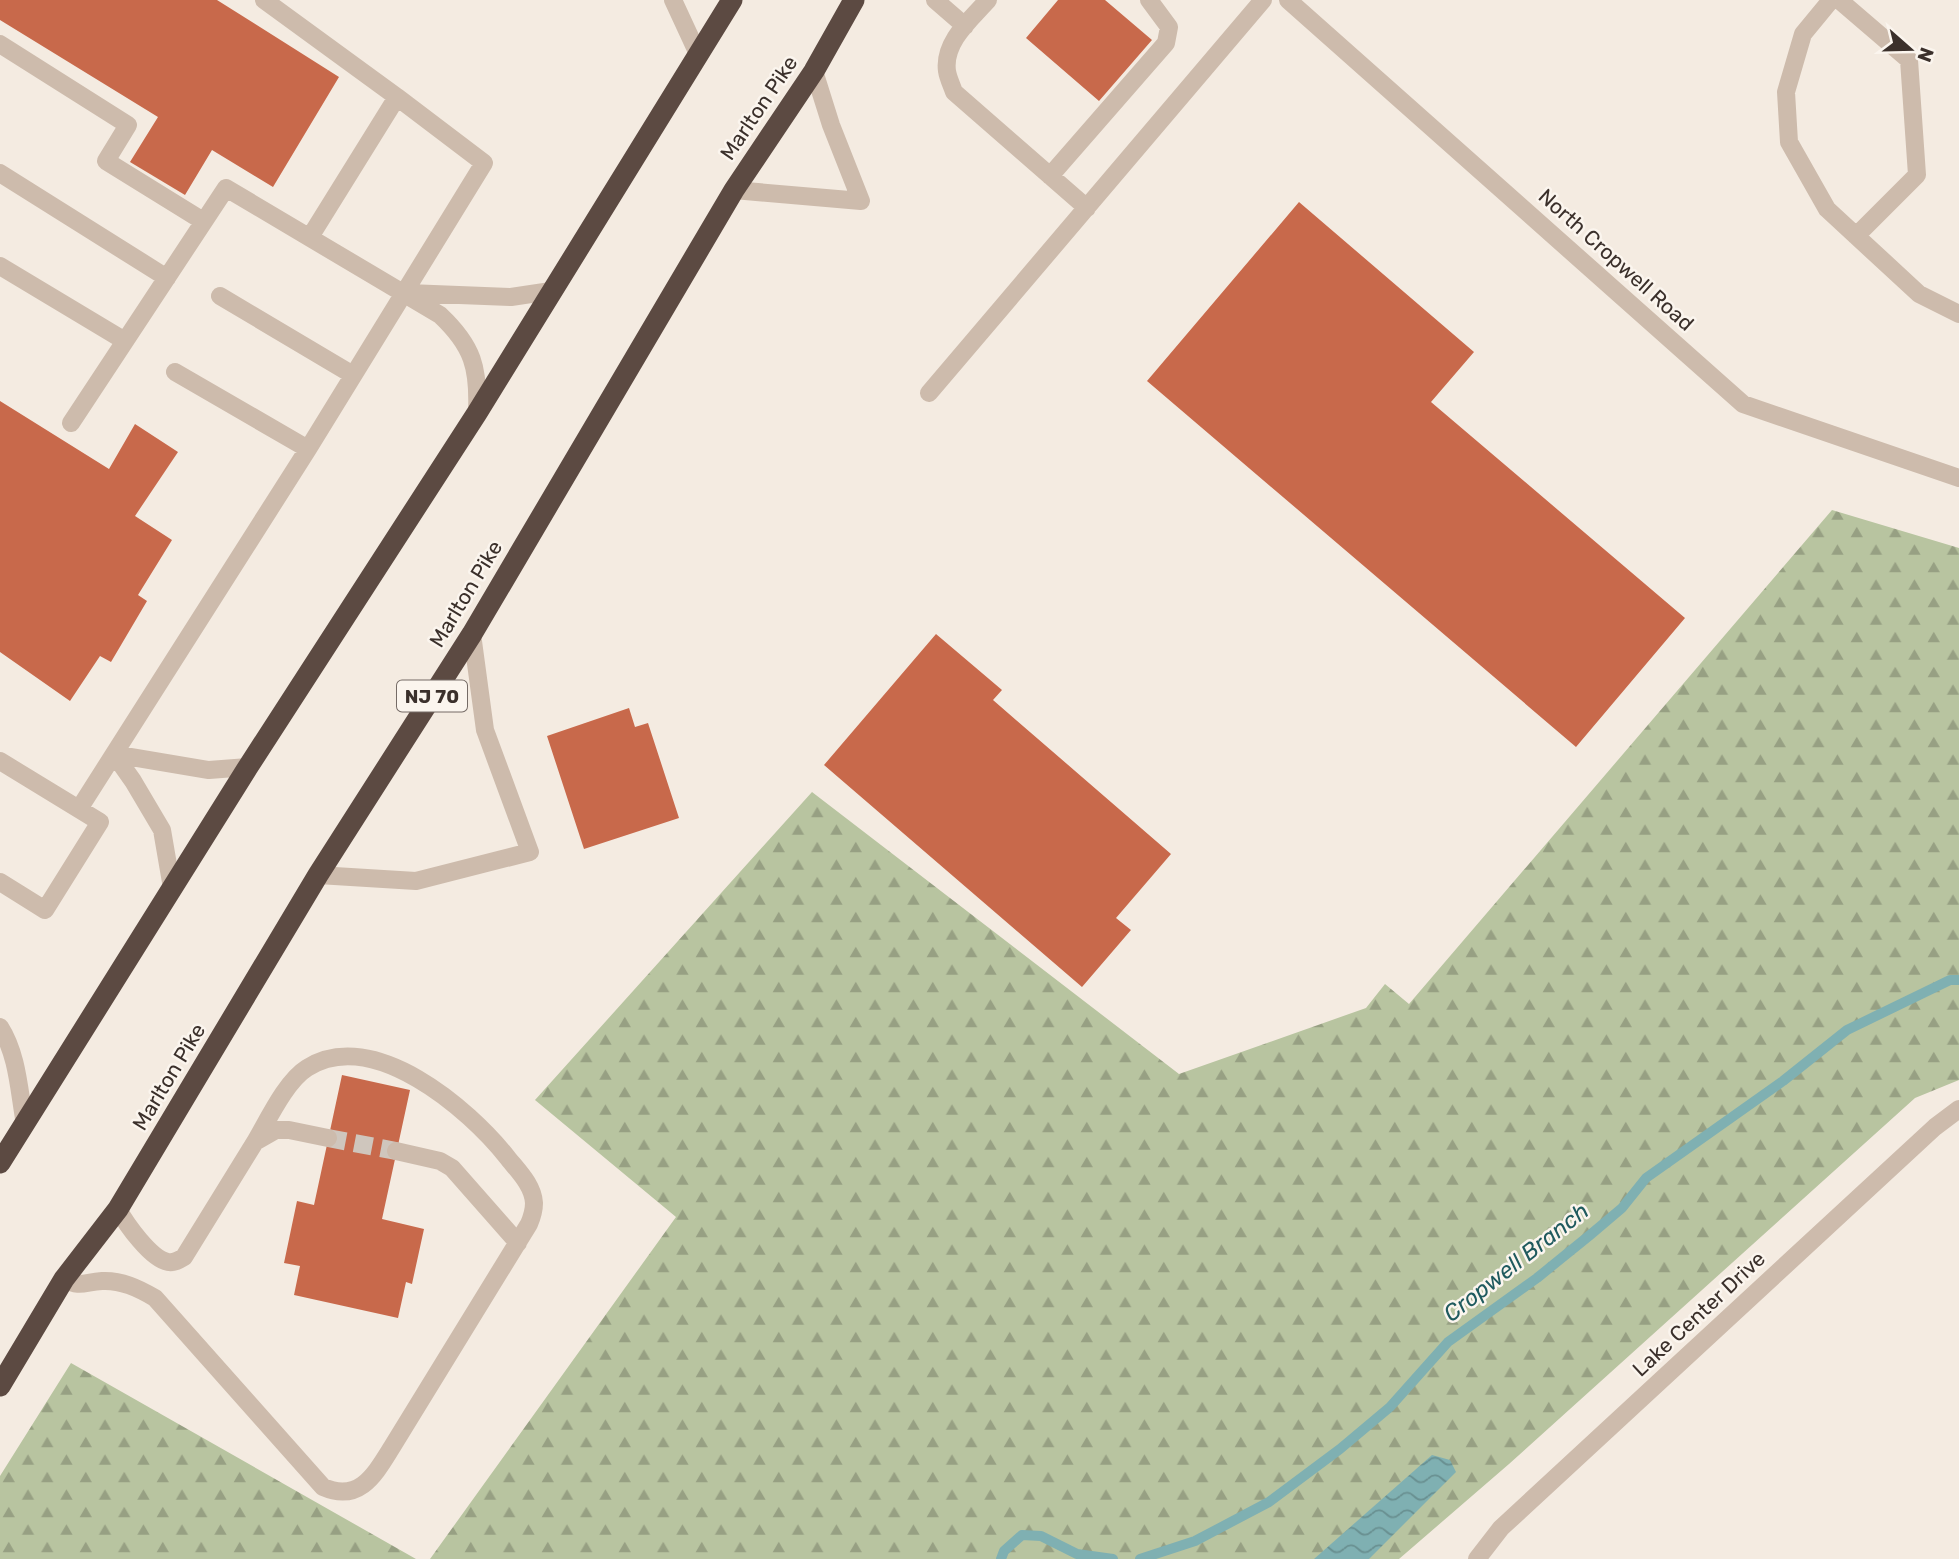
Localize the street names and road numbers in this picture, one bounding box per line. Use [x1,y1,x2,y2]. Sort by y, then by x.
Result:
street label: Marlton Pike [715,51,803,165]
street label: North Cropwell Road [1534,183,1699,336]
street label: Marlton Pike [424,536,507,652]
road number: NJ 70 [397,680,467,712]
street label: Marlton Pike [127,1019,210,1135]
street label: Lake Center Drive [1627,1246,1770,1381]

